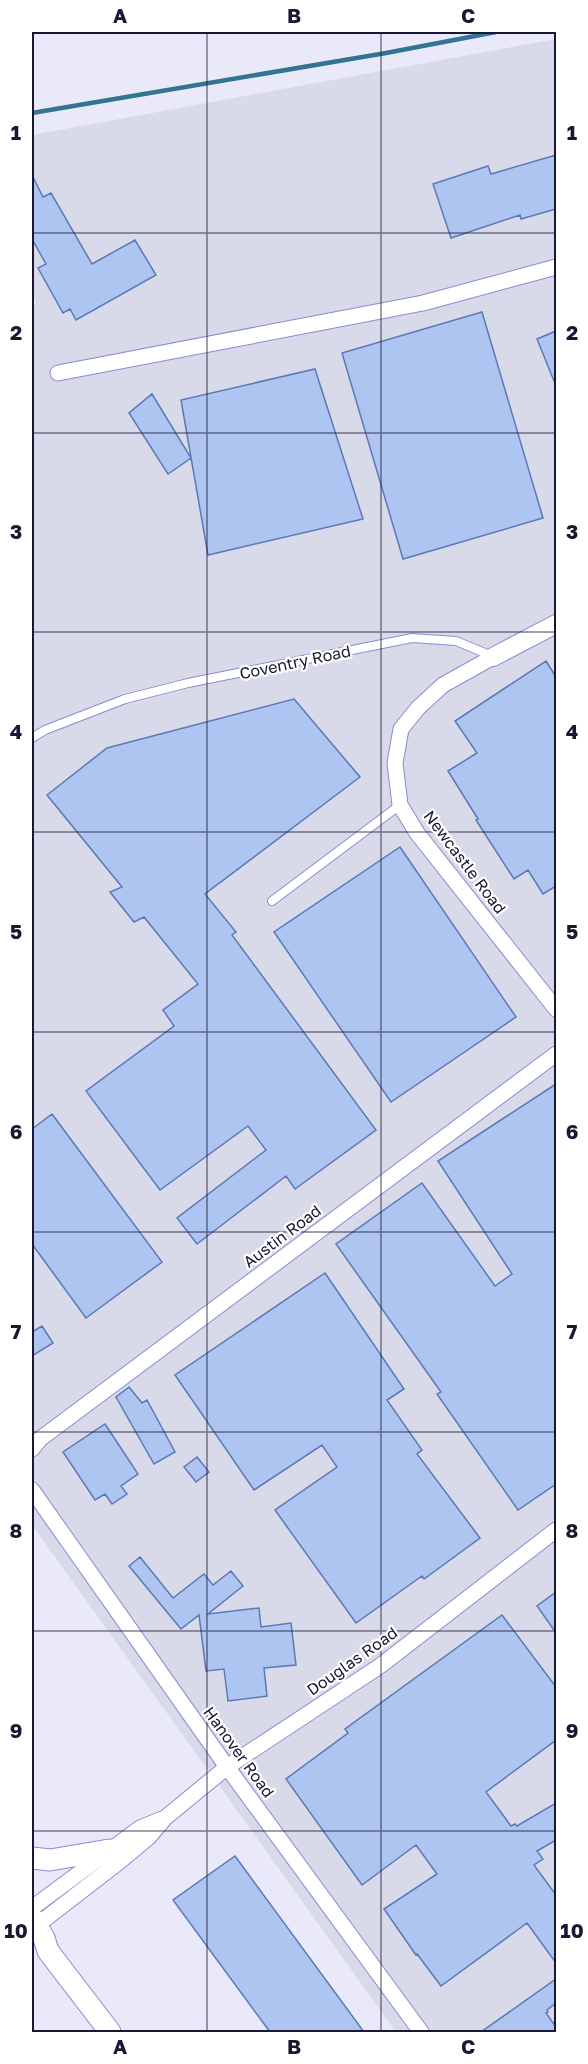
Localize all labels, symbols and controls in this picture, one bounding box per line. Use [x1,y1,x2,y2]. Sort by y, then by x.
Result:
text: A [113,3,127,27]
text: B [287,3,301,27]
text: C [461,3,475,27]
text: 1 [11,120,21,144]
text: 1 [567,120,577,144]
text: 2 [10,320,22,344]
text: 2 [566,320,578,344]
text: 3 [10,519,22,543]
text: 3 [566,519,578,543]
street label: Coventry Road [238,640,352,684]
text: 4 [10,719,22,743]
text: 4 [566,719,578,743]
street label: Newcastle Road [420,806,510,918]
text: 5 [10,919,22,943]
text: 5 [566,919,578,943]
text: 6 [10,1119,22,1143]
text: 6 [566,1119,578,1143]
street label: Austin Road [239,1200,325,1272]
text: 7 [11,1319,22,1343]
text: 7 [567,1319,578,1343]
text: 8 [10,1518,22,1542]
text: 8 [566,1518,578,1542]
street label: Douglas Road [303,1622,401,1700]
street label: Hanover Road [199,1703,279,1801]
text: 9 [10,1718,22,1742]
text: 9 [566,1718,578,1742]
text: 10 [4,1918,28,1942]
text: 10 [560,1918,584,1942]
text: A [113,2034,127,2058]
text: B [287,2034,301,2058]
text: C [461,2034,475,2058]

